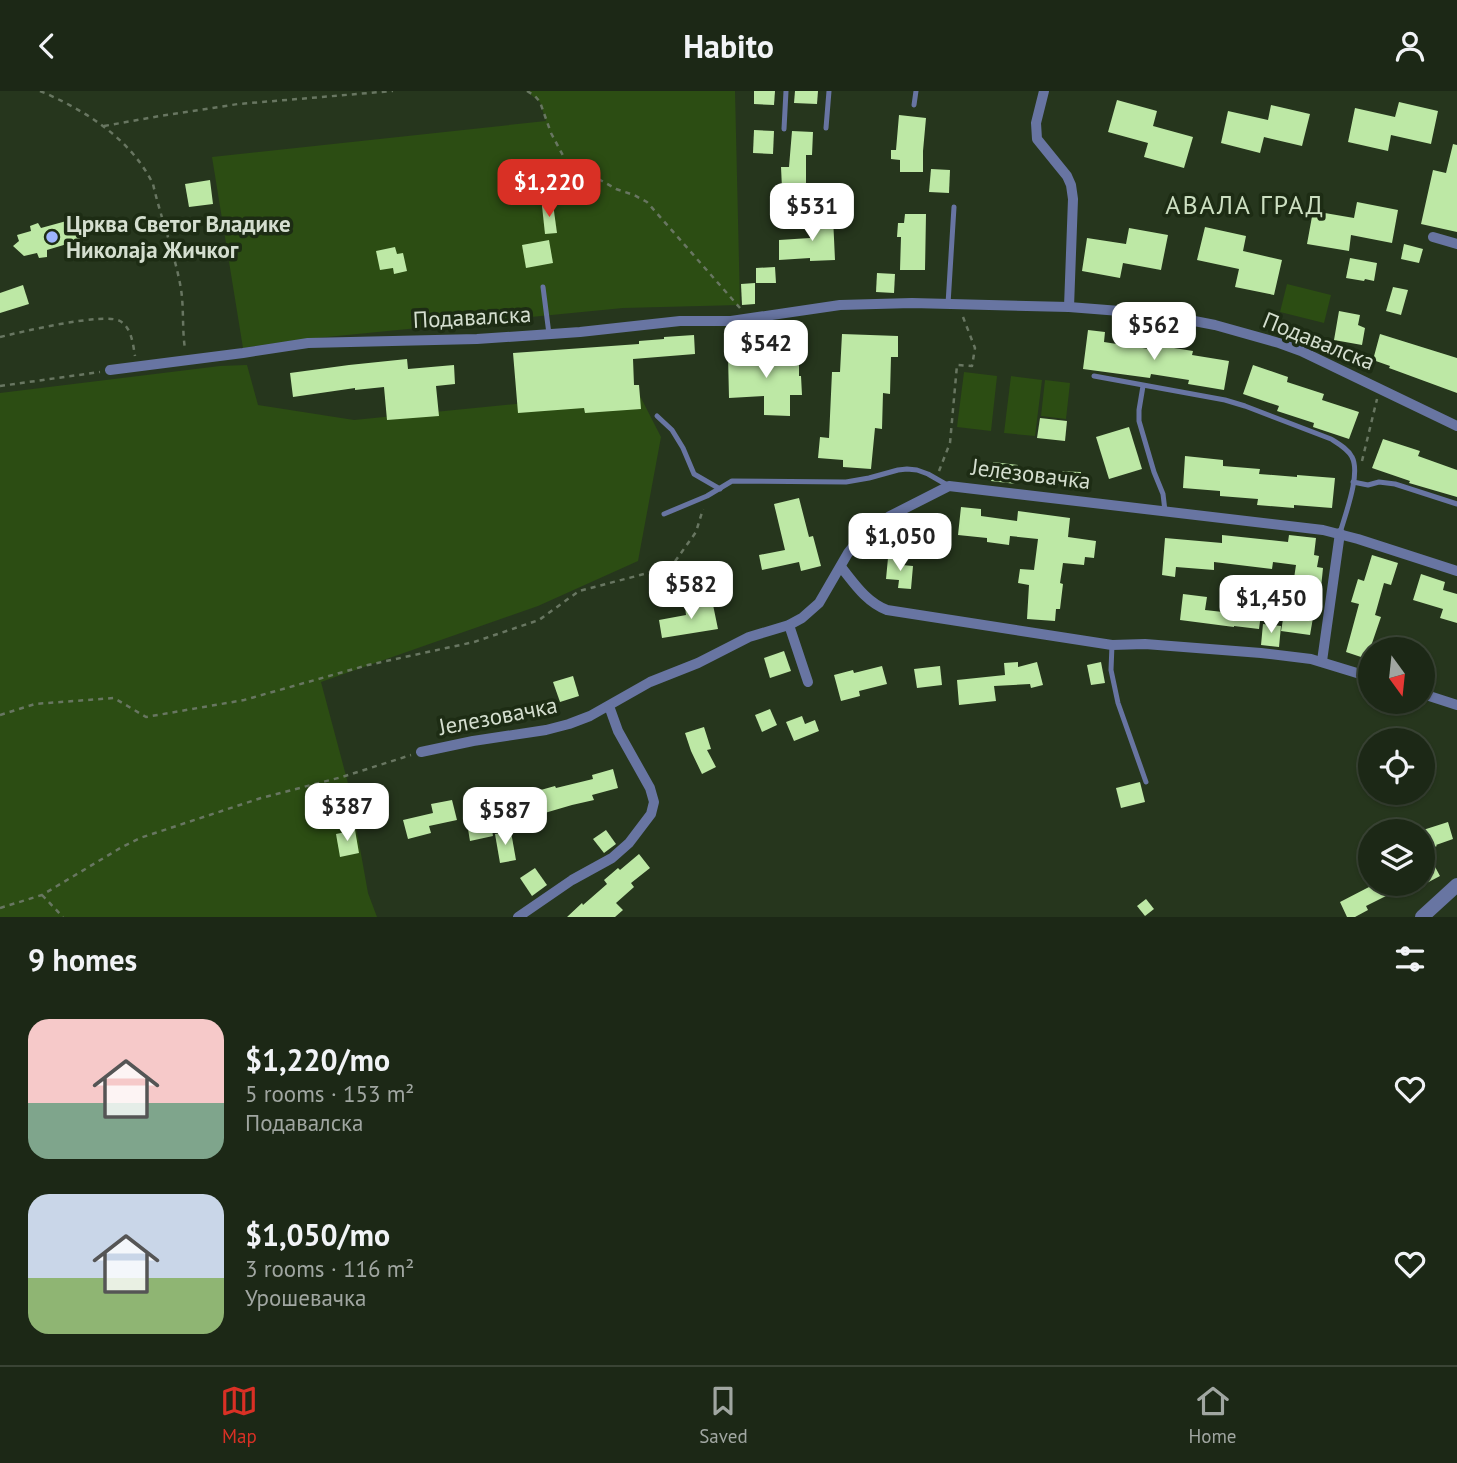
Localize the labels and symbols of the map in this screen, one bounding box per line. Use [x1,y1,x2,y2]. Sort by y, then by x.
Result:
pin: $1,220 [492,159,606,219]
pin: $531 [771,183,853,243]
district label: АВАЛА ГРАД [1165,188,1325,221]
place label: Црква Светог Владике Николаја Жичког [66,209,291,264]
marker: Црква Светог Владике Николаја Жичког [44,229,60,245]
street label: Подавалска [412,299,532,334]
pin: $562 [1113,303,1195,362]
street label: Подавалска [1259,305,1380,376]
pin: $542 [725,321,807,380]
street label: Јелезовачка [969,452,1092,495]
pin: $1,050 [843,513,957,573]
pin: $582 [650,561,732,621]
pin: $1,450 [1214,575,1328,635]
north arrow [1358,637,1435,714]
street label: Јелезовачка [435,690,560,741]
pin: $387 [306,783,388,843]
pin: $587 [464,787,546,847]

